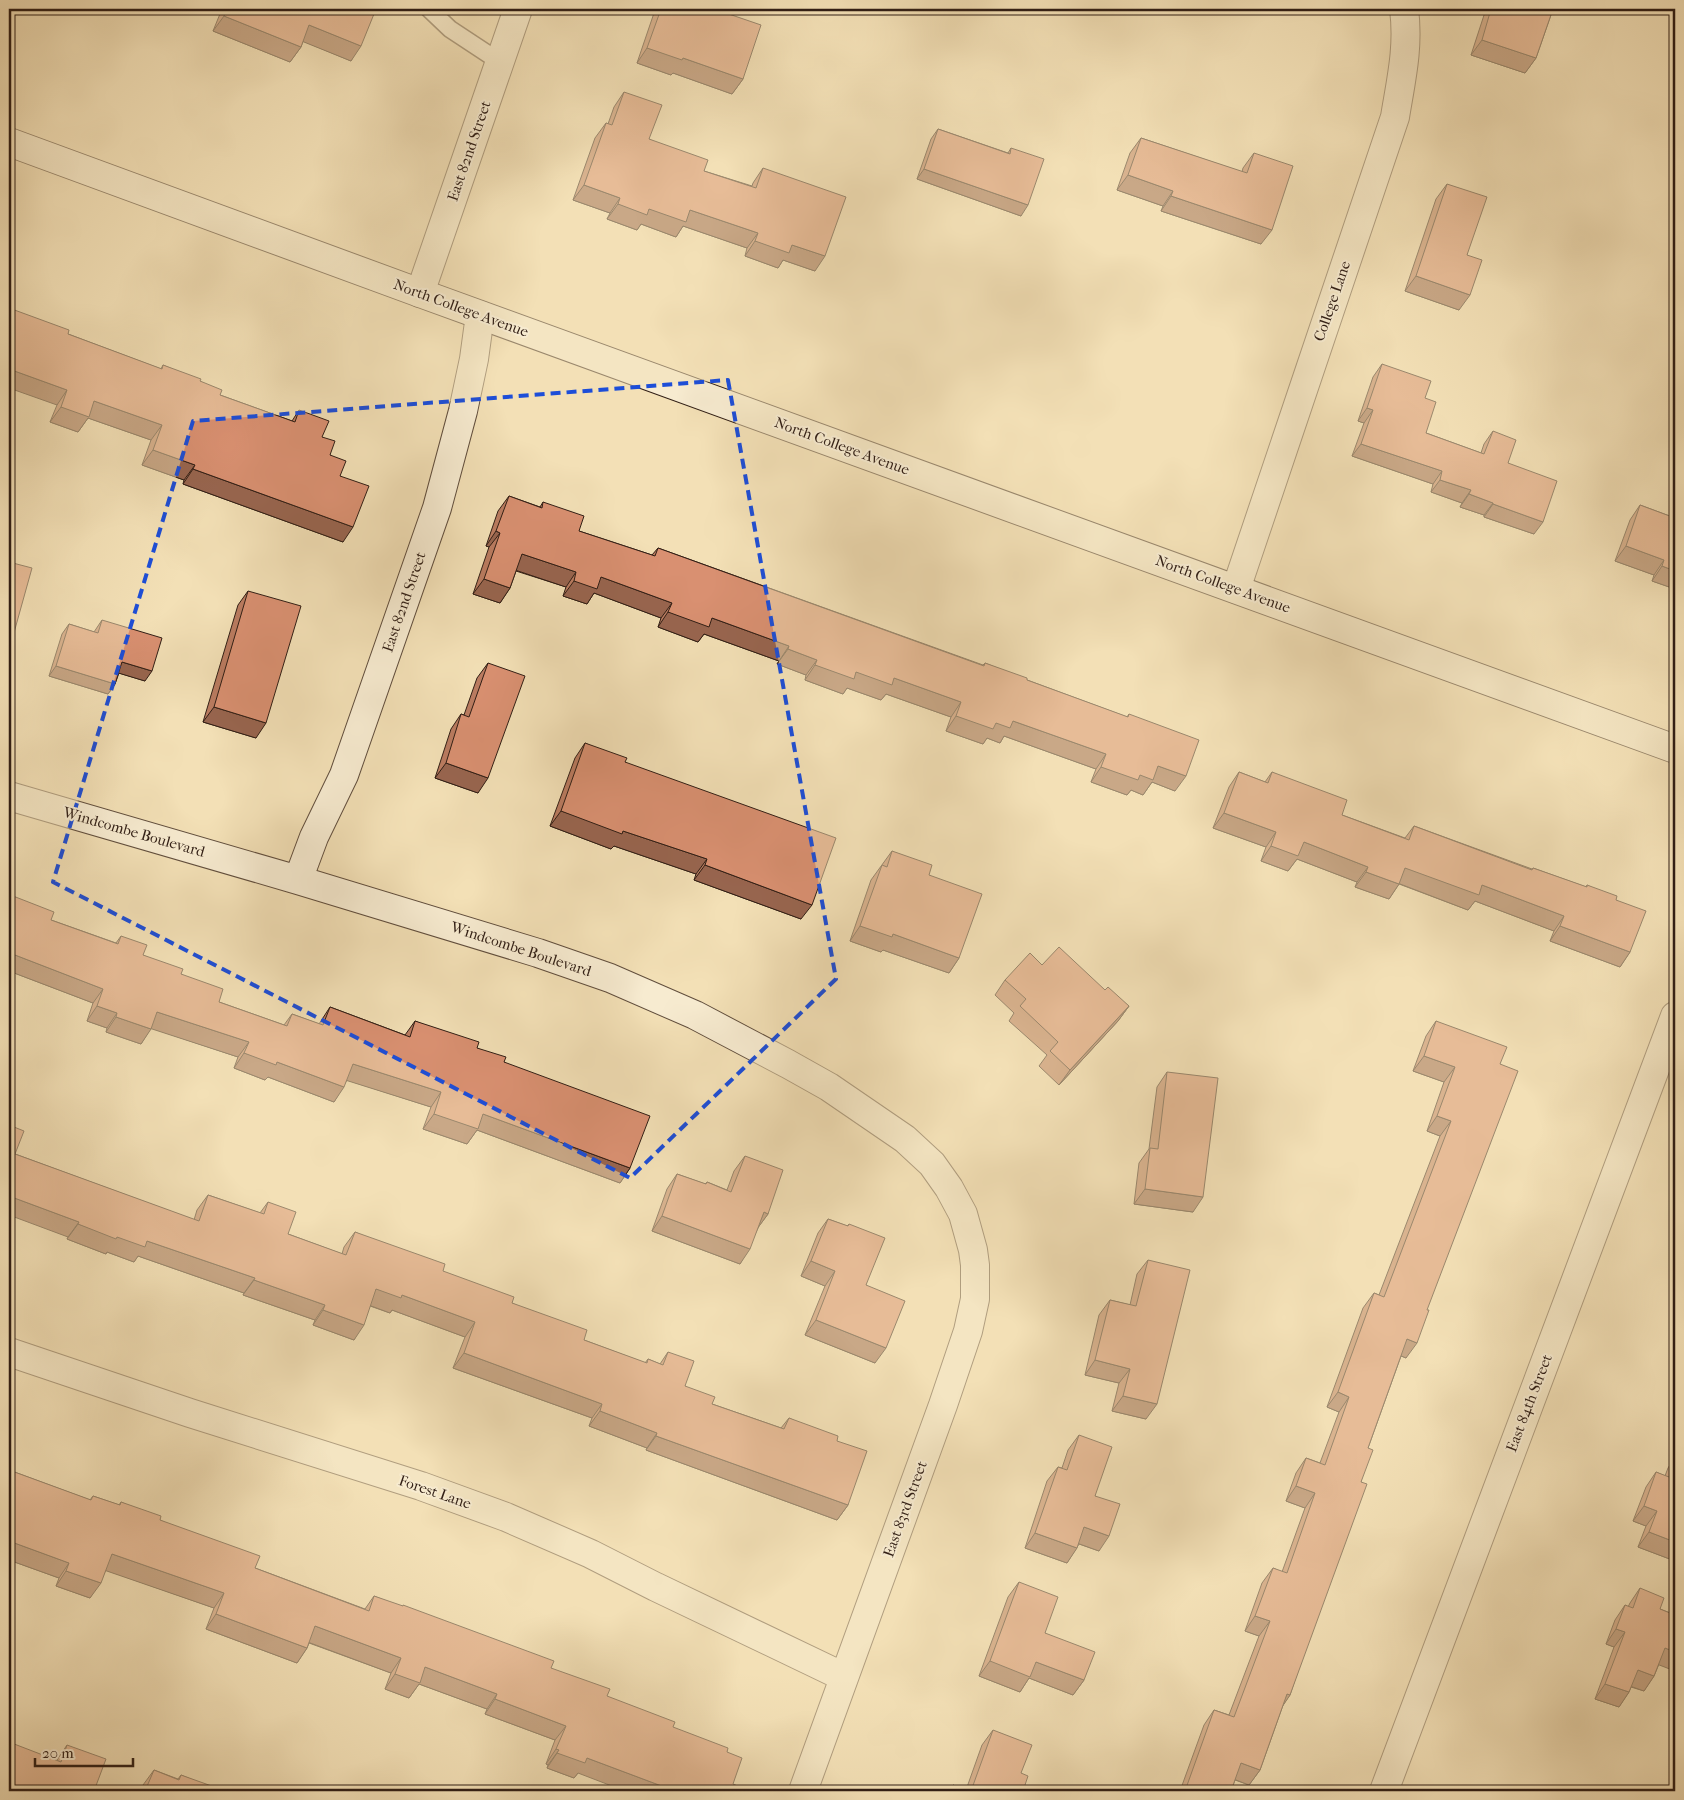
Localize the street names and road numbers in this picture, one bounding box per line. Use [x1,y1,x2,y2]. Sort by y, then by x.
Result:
street label: East 82nd Street [443,98,495,204]
street label: College Lane [1310,258,1354,344]
street label: North College Avenue [391,275,531,341]
street label: North College Avenue [772,413,912,479]
street label: East 82nd Street [378,549,430,655]
street label: North College Avenue [1153,551,1293,617]
street label: Windcombe Boulevard [60,803,208,861]
street label: Windcombe Boulevard [448,917,594,980]
street label: East 84th Street [1502,1351,1556,1454]
street label: East 83rd Street [879,1458,931,1560]
street label: Forest Lane [396,1471,474,1513]

